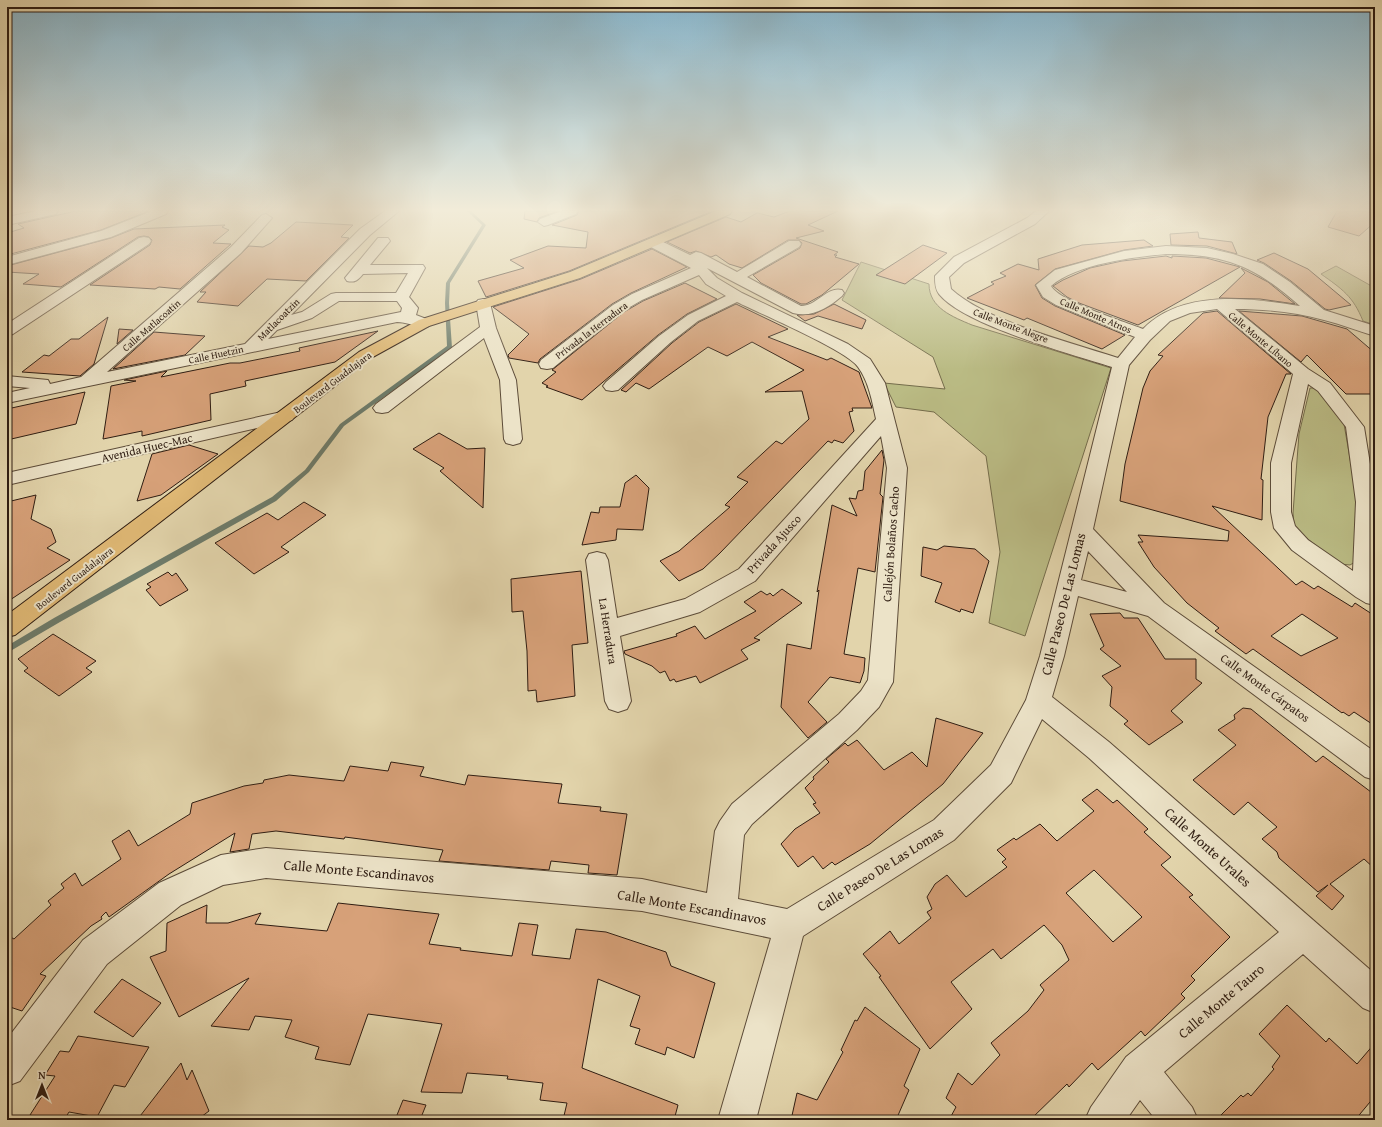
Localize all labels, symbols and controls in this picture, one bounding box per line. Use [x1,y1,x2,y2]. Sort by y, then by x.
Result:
street label: Matlacoatzin [254,294,303,344]
street label: Calle Monte Atnos [1058,294,1134,337]
street label: Calle Matlacoatin [119,296,184,355]
street label: Privada la Herradura [552,298,631,363]
street label: Calle Monte Alegre [971,304,1051,347]
street label: Calle Monte Líbano [1225,308,1296,371]
street label: Calle Huetzin [187,341,245,368]
street label: Boulevard Guadalajara [290,348,375,417]
street label: Avenida Huec-Mac [100,429,195,466]
street label: Callejón Bolaños Cacho [878,486,903,602]
street label: Privada Ajusco [743,510,805,577]
street label: Calle Paseo De Las Lomas [1036,531,1090,677]
street label: Boulevard Guadalajara [32,543,116,613]
street label: La Herradura [595,597,622,665]
street label: Calle Monte Cárpatos [1217,649,1314,726]
street label: Calle Monte Urales [1160,803,1256,891]
street label: Calle Paseo De Las Lomas [813,822,947,916]
street label: Calle Monte Escandinavos [283,854,435,888]
street label: Calle Monte Escandinavos [616,884,768,930]
street label: Calle Monte Tauro [1174,959,1268,1043]
north arrow [22,1065,62,1105]
text: N [38,1067,46,1083]

